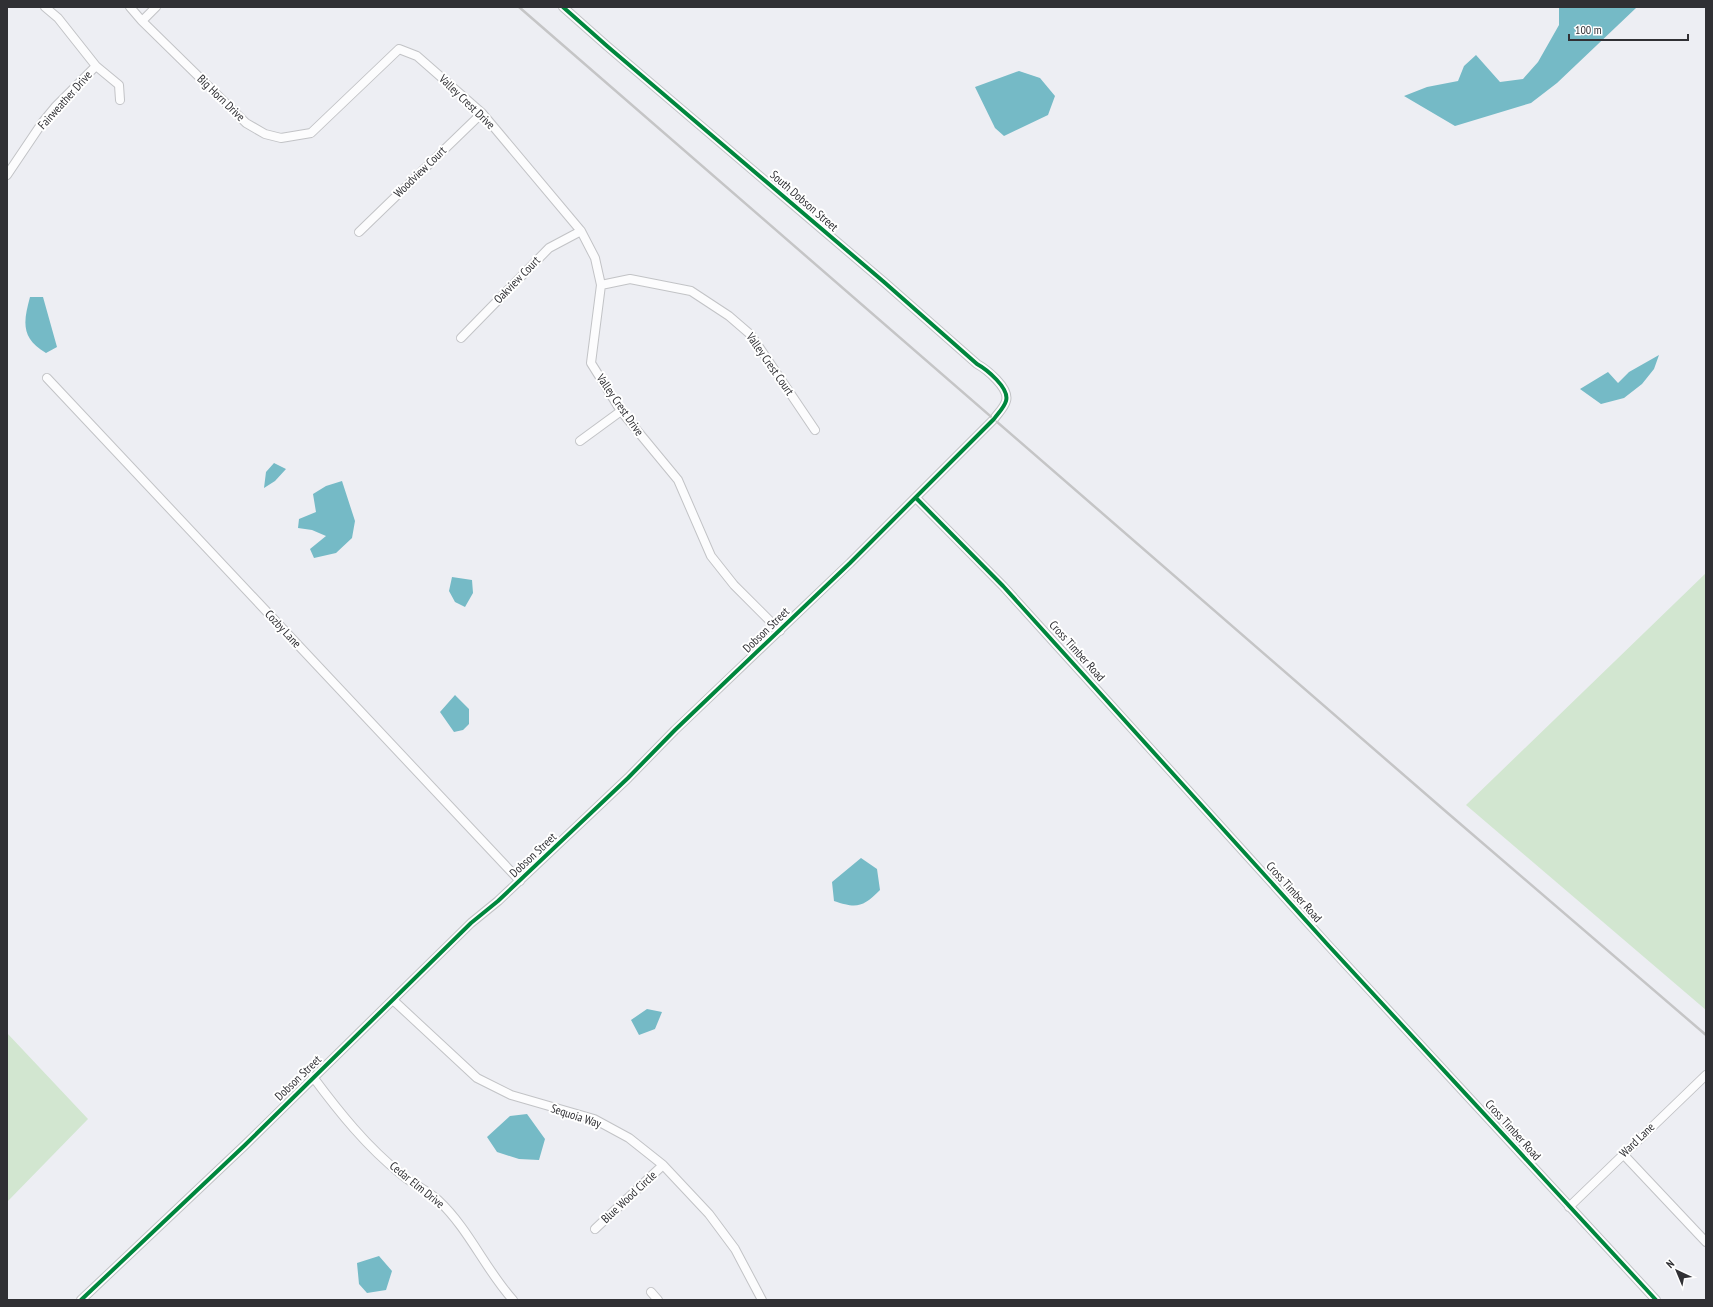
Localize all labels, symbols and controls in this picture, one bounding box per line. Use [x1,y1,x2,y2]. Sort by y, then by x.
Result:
scale bar [1569,16,1688,42]
text: 100 m [1575,22,1602,37]
street label: Fairweather Drive [34,67,95,132]
street label: Valley Crest Drive [435,70,499,132]
street label: Big Horn Drive [194,71,248,124]
street label: Woodview Court [390,142,450,200]
street label: South Dobson Street [767,167,842,235]
street label: Oakview Court [490,252,543,306]
street label: Valley Crest Court [743,329,798,398]
street label: Valley Crest Drive [593,370,647,439]
street label: Dobson Street [739,603,792,655]
street label: Cozby Lane [262,607,305,651]
street label: Cross Timber Road [1046,617,1109,684]
street label: Dobson Street [506,829,560,880]
street label: Cross Timber Road [1263,858,1326,925]
street label: Dobson Street [271,1051,324,1103]
street label: Cross Timber Road [1482,1096,1545,1163]
street label: Sequoia Way [549,1100,604,1131]
street label: Ward Lane [1616,1119,1657,1160]
street label: Cedar Elm Drive [387,1158,448,1211]
street label: Blue Wood Circle [598,1167,659,1226]
north arrow [1657,1251,1697,1291]
text: N [1663,1257,1677,1271]

